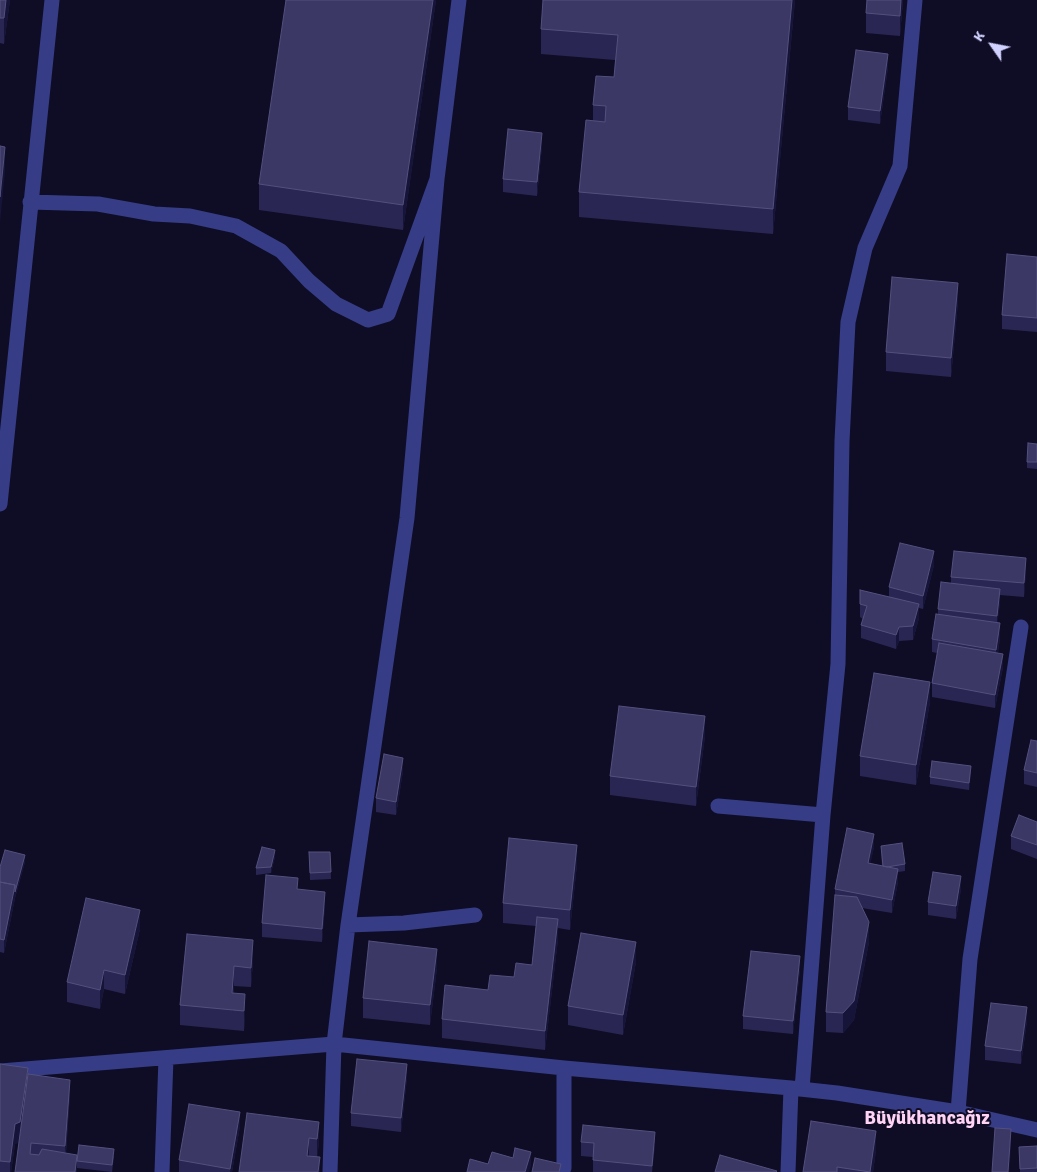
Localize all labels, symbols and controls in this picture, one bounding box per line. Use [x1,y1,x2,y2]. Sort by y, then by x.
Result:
north arrow [967,20,1017,70]
text: K [970,28,988,45]
district label: Büyükhancağız [864,1108,990,1130]

